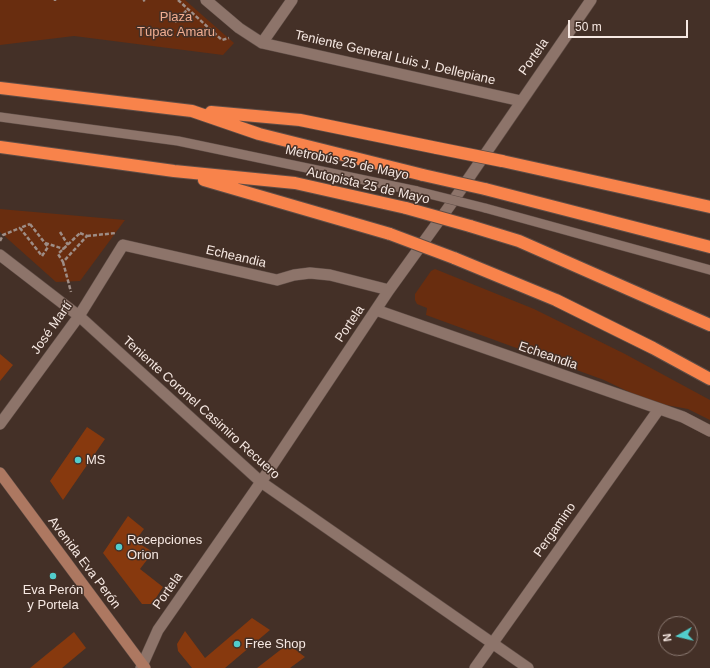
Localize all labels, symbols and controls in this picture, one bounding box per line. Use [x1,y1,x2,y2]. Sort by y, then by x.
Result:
park label: Plaza Túpac Amaru [137,9,215,40]
scale bar [570,12,690,38]
text: 50 m [575,20,602,34]
street label: Teniente General Luis J. Dellepiane [293,27,497,89]
street label: Portela [516,36,552,78]
street label: Metrobús 25 de Mayo [284,142,410,184]
street label: Autopista 25 de Mayo [305,164,431,208]
street label: Echeandia [204,242,268,272]
street label: José Martí [28,299,76,357]
street label: Portela [332,303,368,345]
street label: Teniente Coronel Casimiro Recuero [119,333,283,483]
street label: Echeandia [516,339,580,373]
place label: MS [86,452,106,468]
marker: MS [73,455,83,465]
street label: Pergamino [531,500,579,560]
street label: Avenida Eva Perón [44,514,124,612]
place label: Recepciones Orion [127,532,202,563]
marker: Recepciones Orion [114,542,124,552]
street label: Portela [150,570,186,612]
marker: Eva Perón y Portela [48,571,58,581]
place label: Eva Perón y Portela [23,582,83,613]
north arrow [658,616,698,656]
text: N [661,633,674,642]
place label: Free Shop [245,636,306,652]
marker: Free Shop [232,639,242,649]

